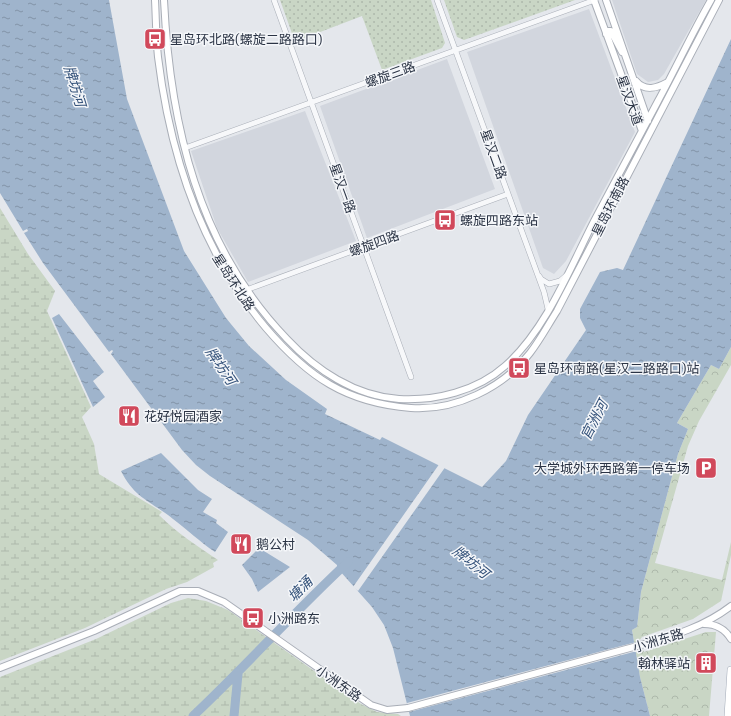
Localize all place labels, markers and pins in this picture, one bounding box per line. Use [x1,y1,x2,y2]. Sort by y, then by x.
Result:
bus stop icon: 星岛环北路(螺旋二路路口) [142,26,168,52]
place label: 星岛环北路(螺旋二路路口) [170,31,322,47]
bus stop icon: 螺旋四路东站 [432,207,458,233]
place label: 螺旋四路东站 [460,212,538,228]
bus stop icon: 星岛环南路(星汉二路路口)站 [506,355,532,381]
place label: 星岛环南路(星汉二路路口)站 [534,360,699,376]
restaurant icon: 花好悦园酒家 [116,403,142,429]
place label: 花好悦园酒家 [144,408,222,424]
parking icon: 大学城外环西路第一停车场 [693,455,719,481]
place label: 大学城外环西路第一停车场 [534,460,690,476]
restaurant icon: 鹅公村 [228,531,254,557]
place label: 鹅公村 [256,536,295,552]
bus stop icon: 小洲路东 [240,605,266,631]
place label: 小洲路东 [268,610,320,626]
building icon: 翰林驿站 [693,650,719,676]
place label: 翰林驿站 [638,655,690,671]

